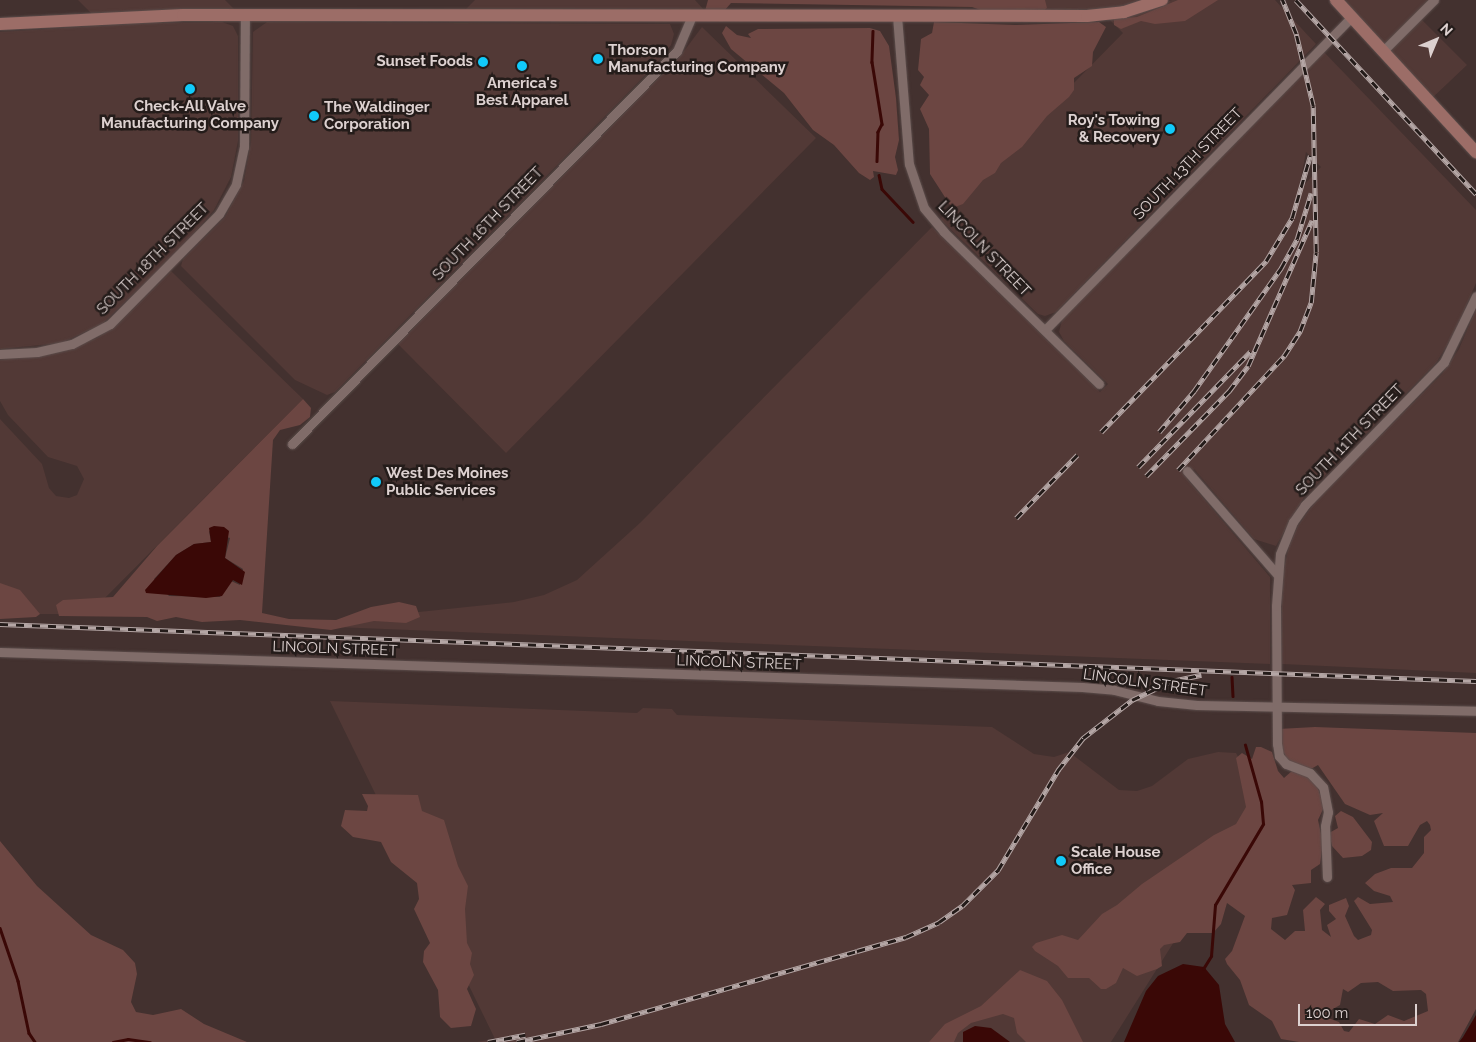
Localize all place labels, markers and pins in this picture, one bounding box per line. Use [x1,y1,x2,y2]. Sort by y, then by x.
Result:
place label: Thorson Manufacturing Company [608,41,786,76]
place label: Sunset Foods [376,53,473,71]
marker: Thorson Manufacturing Company [592,53,604,65]
marker: Sunset Foods [477,56,489,68]
marker: America's Best Apparel [516,60,528,72]
place label: America's Best Apparel [475,74,569,109]
marker: Check-All Valve Manufacturing Company [184,83,196,95]
place label: Check-All Valve Manufacturing Company [101,97,279,132]
place label: The Waldinger Corporation [324,98,430,133]
marker: The Waldinger Corporation [308,110,320,122]
place label: Roy's Towing & Recovery [1067,111,1160,146]
marker: Roy's Towing & Recovery [1164,123,1176,135]
place label: West Des Moines Public Services [386,464,508,499]
marker: West Des Moines Public Services [370,476,382,488]
place label: Scale House Office [1071,843,1160,878]
marker: Scale House Office [1055,855,1067,867]

